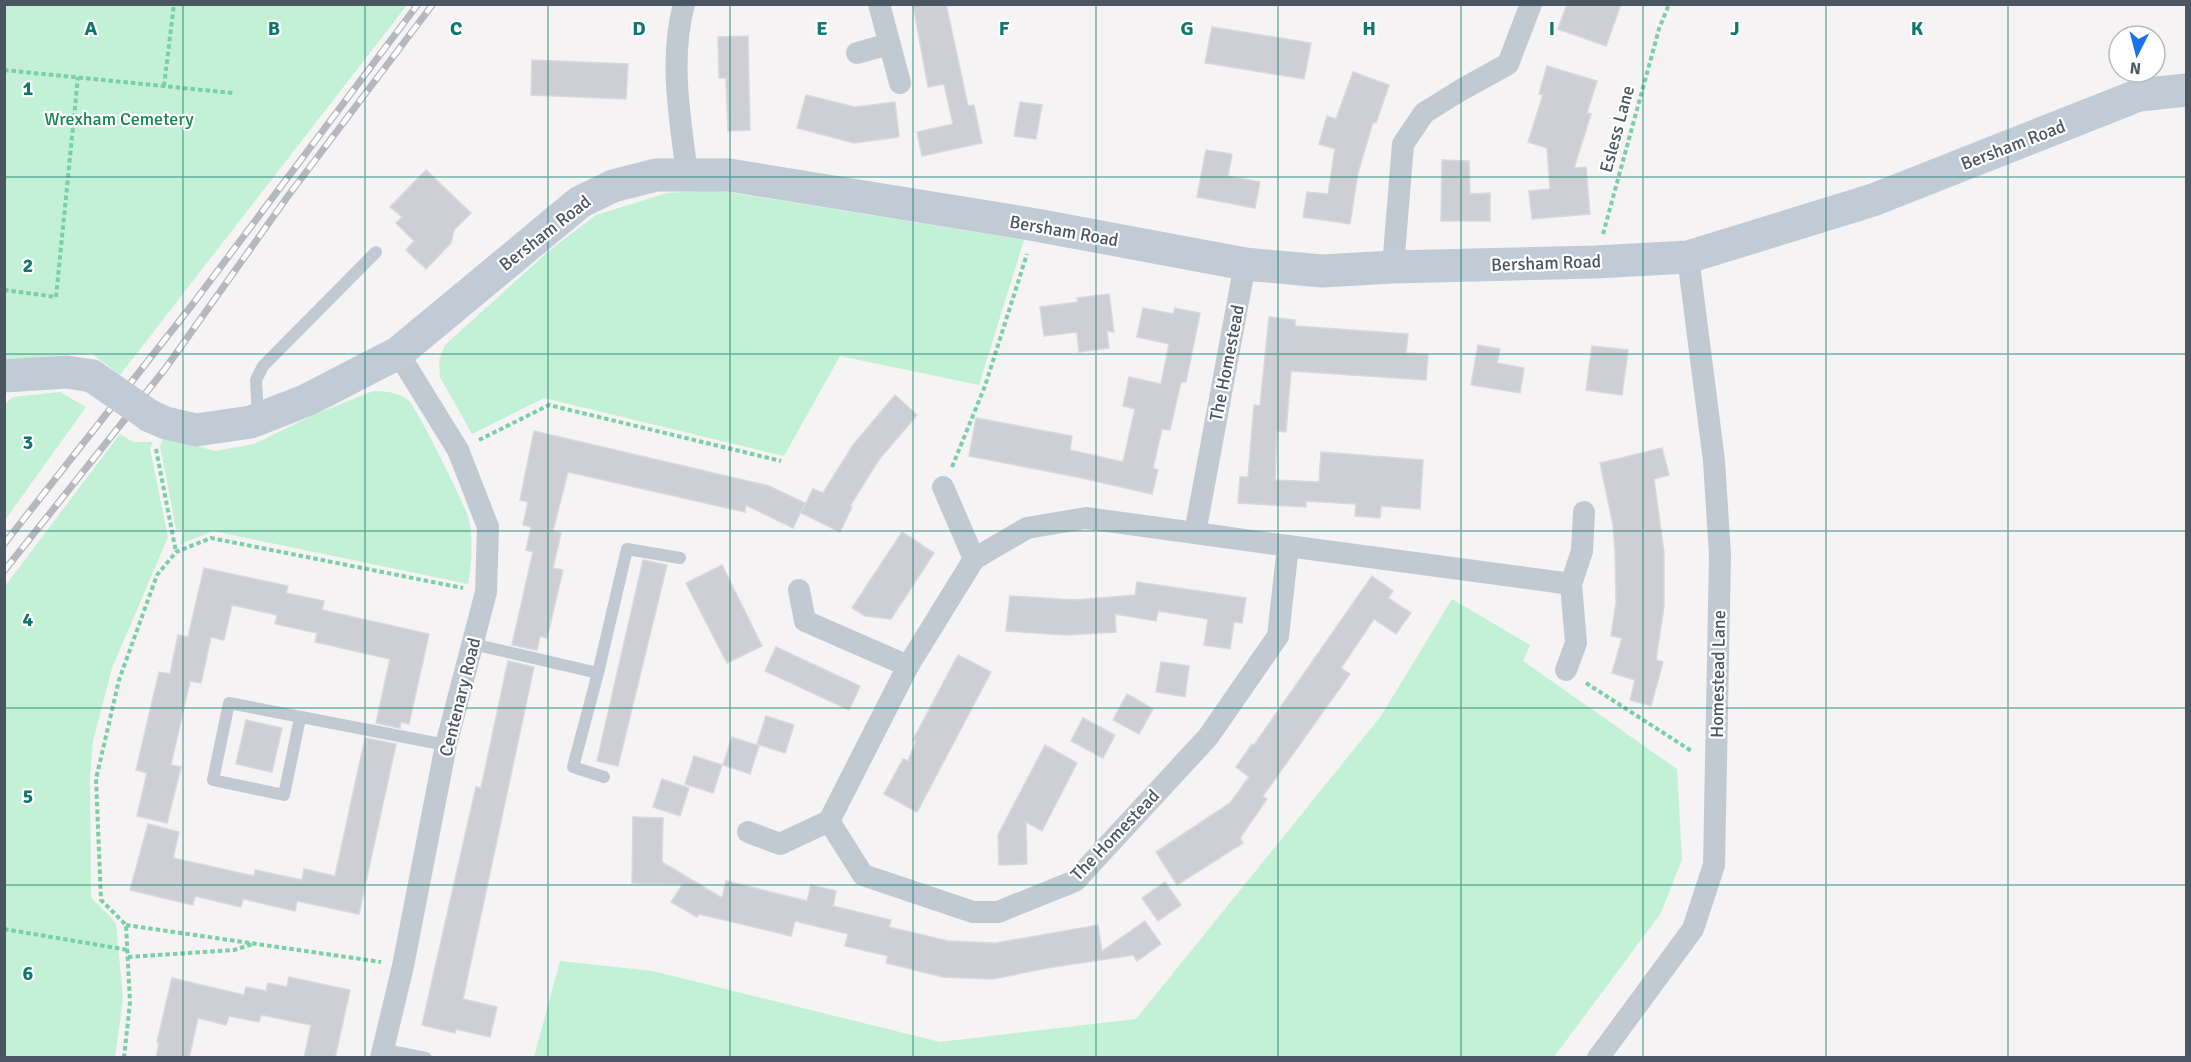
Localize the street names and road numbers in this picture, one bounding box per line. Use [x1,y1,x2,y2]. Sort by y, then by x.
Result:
street label: Esless Lane [1595,83,1639,175]
street label: Bersham Road [1958,115,2068,175]
street label: Bersham Road [495,190,595,276]
street label: Bersham Road [1008,211,1120,251]
street label: Bersham Road [1491,250,1601,276]
street label: The Homestead [1205,303,1249,423]
street label: Homestead Lane [1706,610,1730,738]
street label: Centenary Road [435,635,485,759]
street label: The Homestead [1066,785,1164,885]

